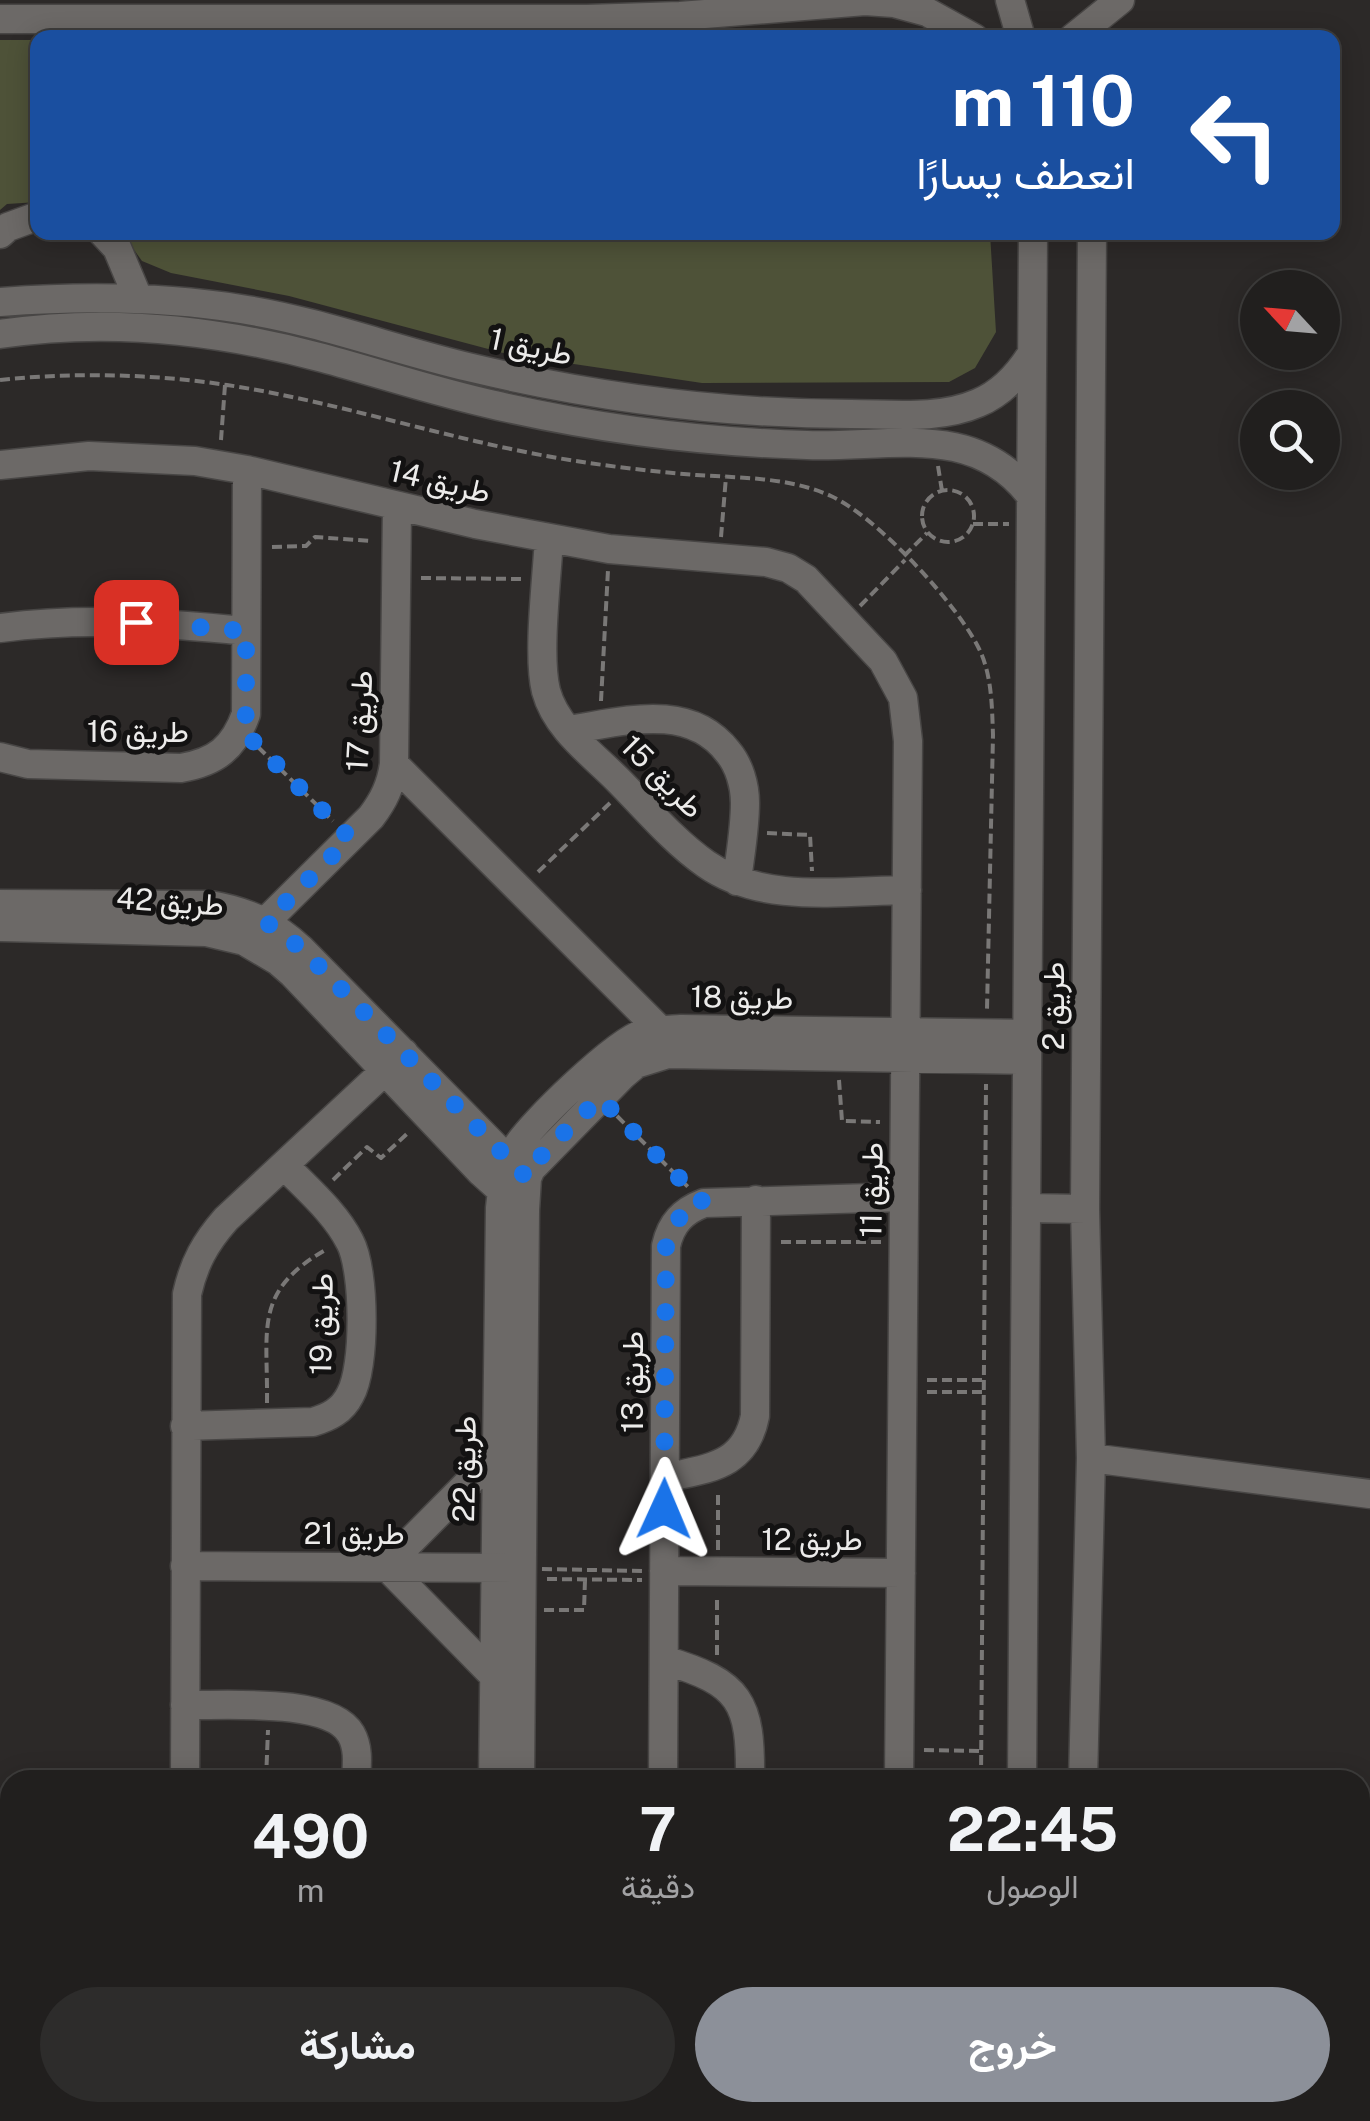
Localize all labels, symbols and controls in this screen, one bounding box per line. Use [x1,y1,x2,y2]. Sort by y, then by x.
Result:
text: 110 m [951,59,1135,142]
icon: left [1170,70,1300,200]
text: انعطف يسارًا [916,146,1135,199]
north arrow [1240,270,1340,370]
map controls [1240,270,1340,490]
street label: طريق 1 [487,320,576,373]
button: search [1240,390,1340,490]
street label: طريق 14 [386,452,494,511]
pin [94,580,179,665]
icon: arrive [109,595,164,650]
street label: طريق 17 [338,670,381,772]
street label: طريق 16 [87,713,189,750]
street label: طريق 15 [613,727,712,826]
street label: طريق 42 [115,879,225,924]
street label: طريق 2 [1035,962,1072,1050]
street label: طريق 18 [690,978,794,1017]
street label: طريق 11 [852,1142,891,1238]
street label: طريق 19 [302,1273,341,1375]
street label: طريق 13 [614,1331,651,1433]
street label: طريق 22 [445,1415,484,1523]
position arrow [612,1457,716,1561]
street label: طريق 21 [304,1515,405,1552]
street label: طريق 12 [762,1521,863,1558]
text: 7 [639,1794,677,1865]
text: 22:45 [947,1794,1118,1865]
text: 490 [252,1801,369,1872]
text: دقيقة [621,1868,695,1905]
text: الوصول [986,1868,1079,1905]
text: m [297,1872,324,1909]
button: مشاركة [40,1987,675,2102]
button: خروج [695,1987,1330,2102]

